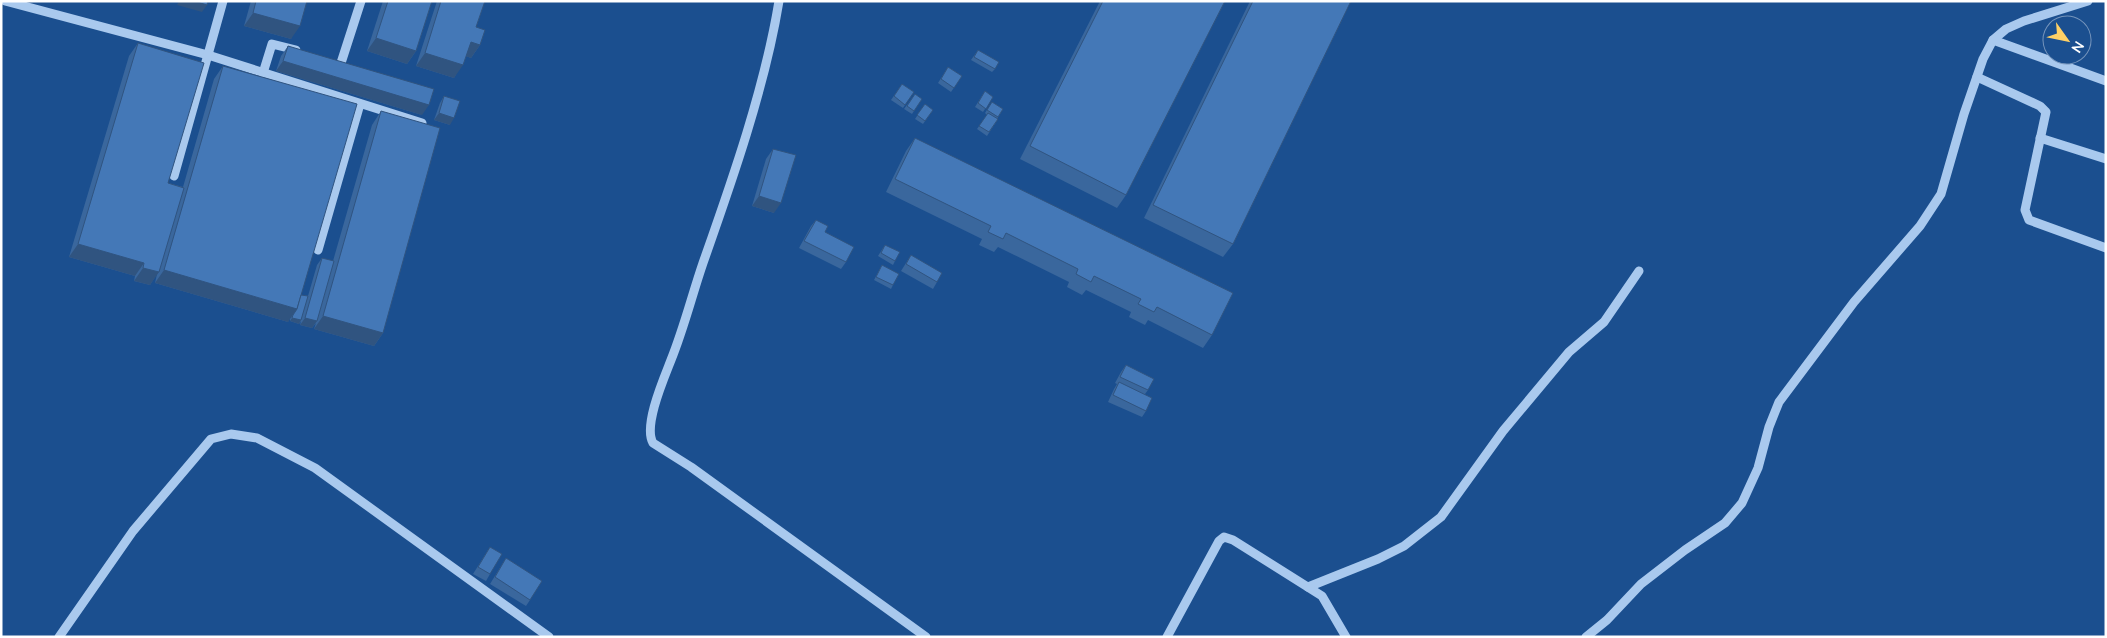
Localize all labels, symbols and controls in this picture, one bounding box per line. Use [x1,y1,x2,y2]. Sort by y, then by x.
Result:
north arrow [2042,15,2092,65]
text: N [2067,37,2088,56]

